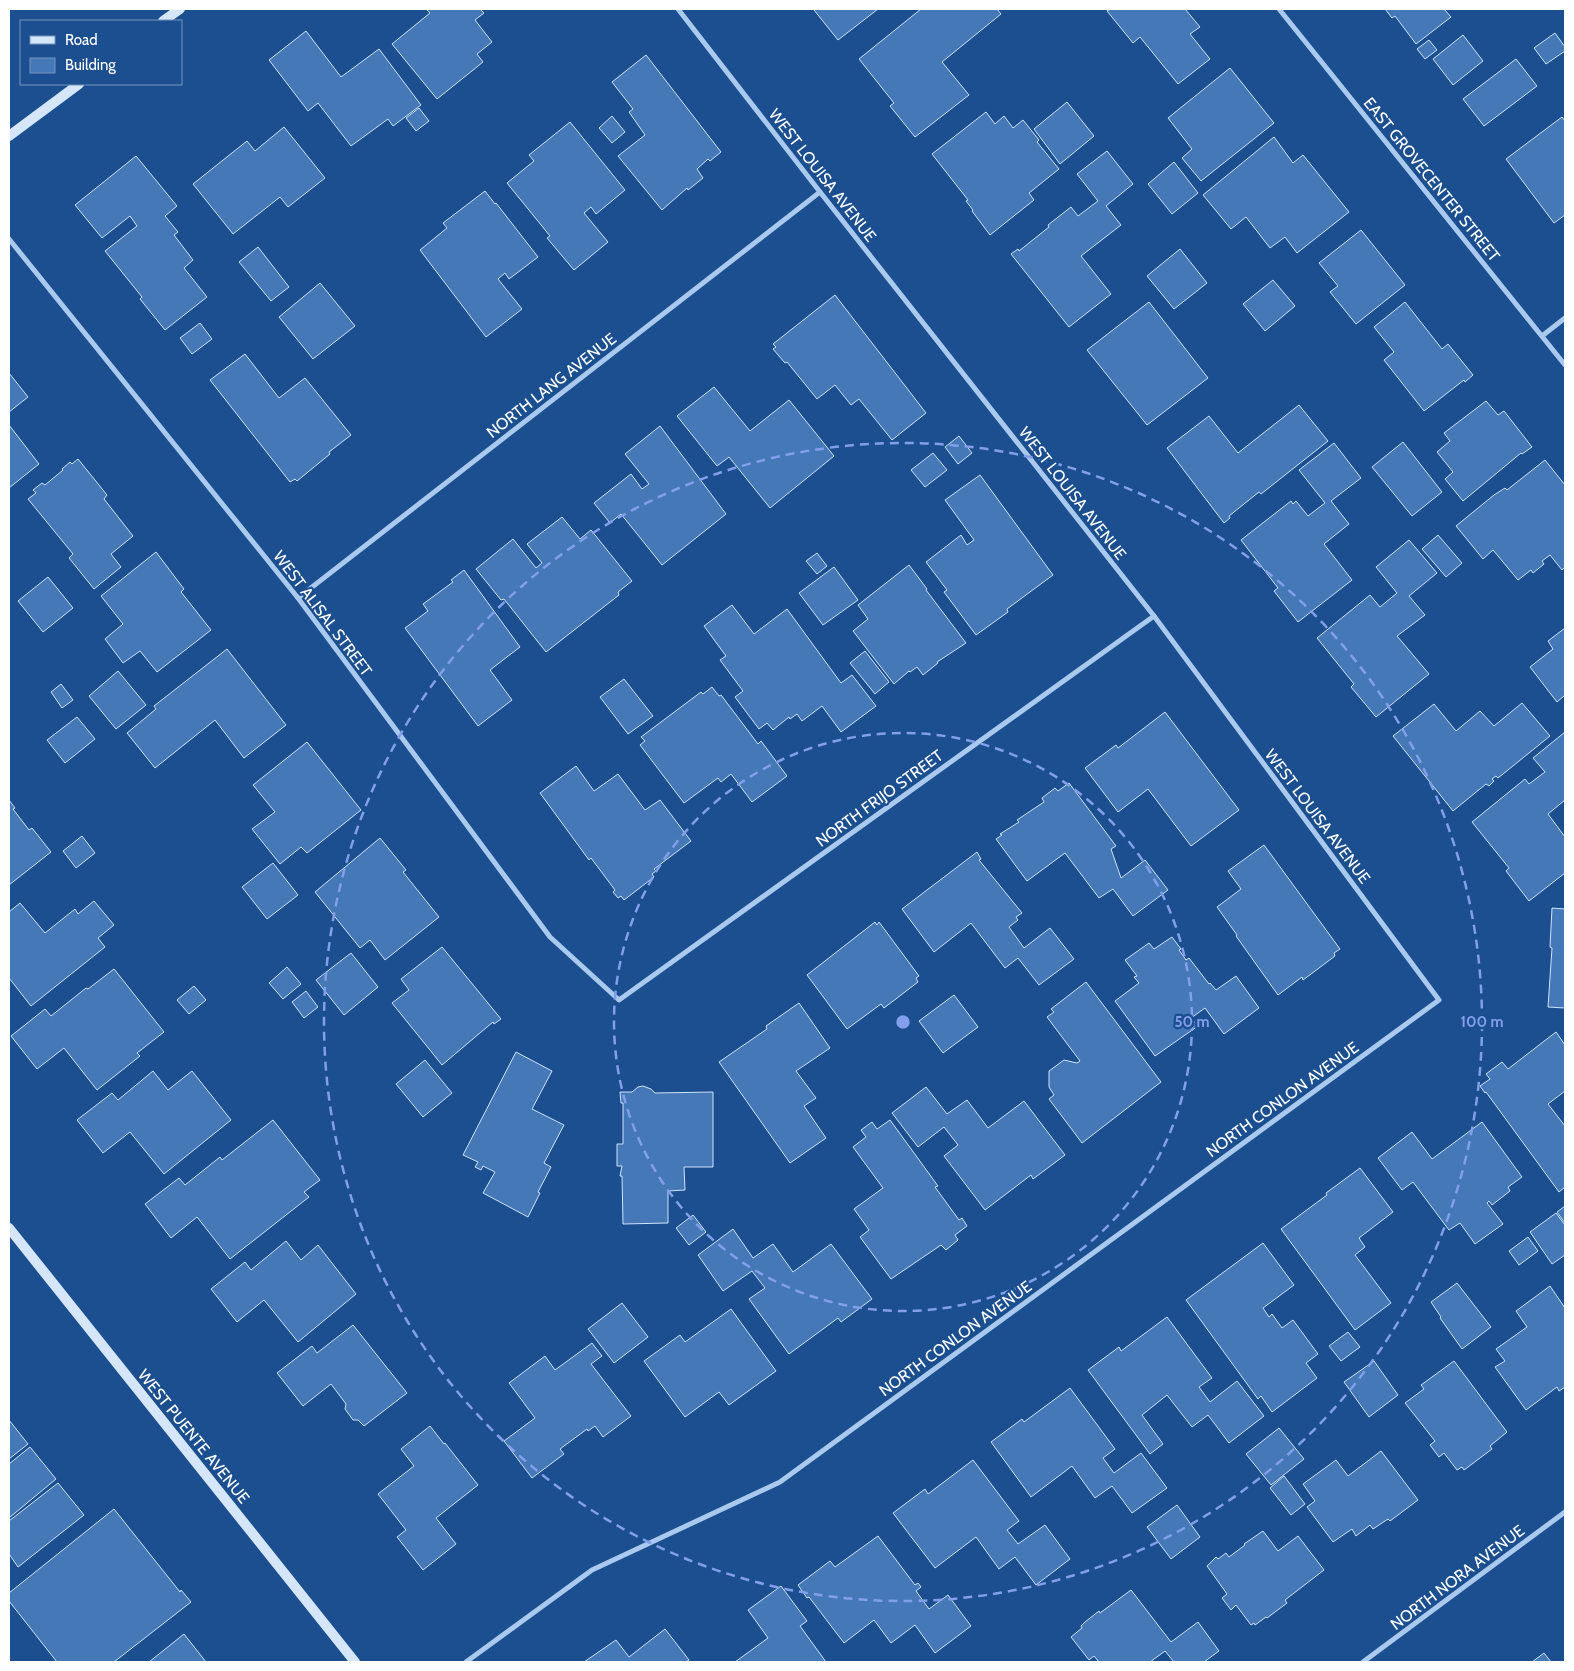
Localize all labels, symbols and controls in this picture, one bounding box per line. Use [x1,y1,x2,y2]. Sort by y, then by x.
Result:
legend [20,20,182,85]
text: Road [65,31,98,49]
text: Building [65,56,116,74]
street label: EAST GROVECENTER STREET [1360,93,1504,266]
street label: WEST LOUISA AVENUE [765,105,880,246]
street label: NORTH LANG AVENUE [483,329,620,442]
street label: WEST LOUISA AVENUE [1015,423,1130,564]
street label: WEST ALISAL STREET [269,547,376,680]
street label: WEST LOUISA AVENUE [1261,745,1374,887]
street label: NORTH FRIJO STREET [812,746,947,851]
centre of rings [894,1013,912,1031]
text: 50 m [1174,1013,1210,1031]
text: 100 m [1460,1013,1504,1031]
street label: NORTH CONLON AVENUE [1202,1038,1362,1161]
street label: NORTH CONLON AVENUE [875,1277,1035,1400]
street label: WEST PUENTE AVENUE [134,1366,254,1507]
street label: NORTH NORA AVENUE [1387,1521,1528,1634]

